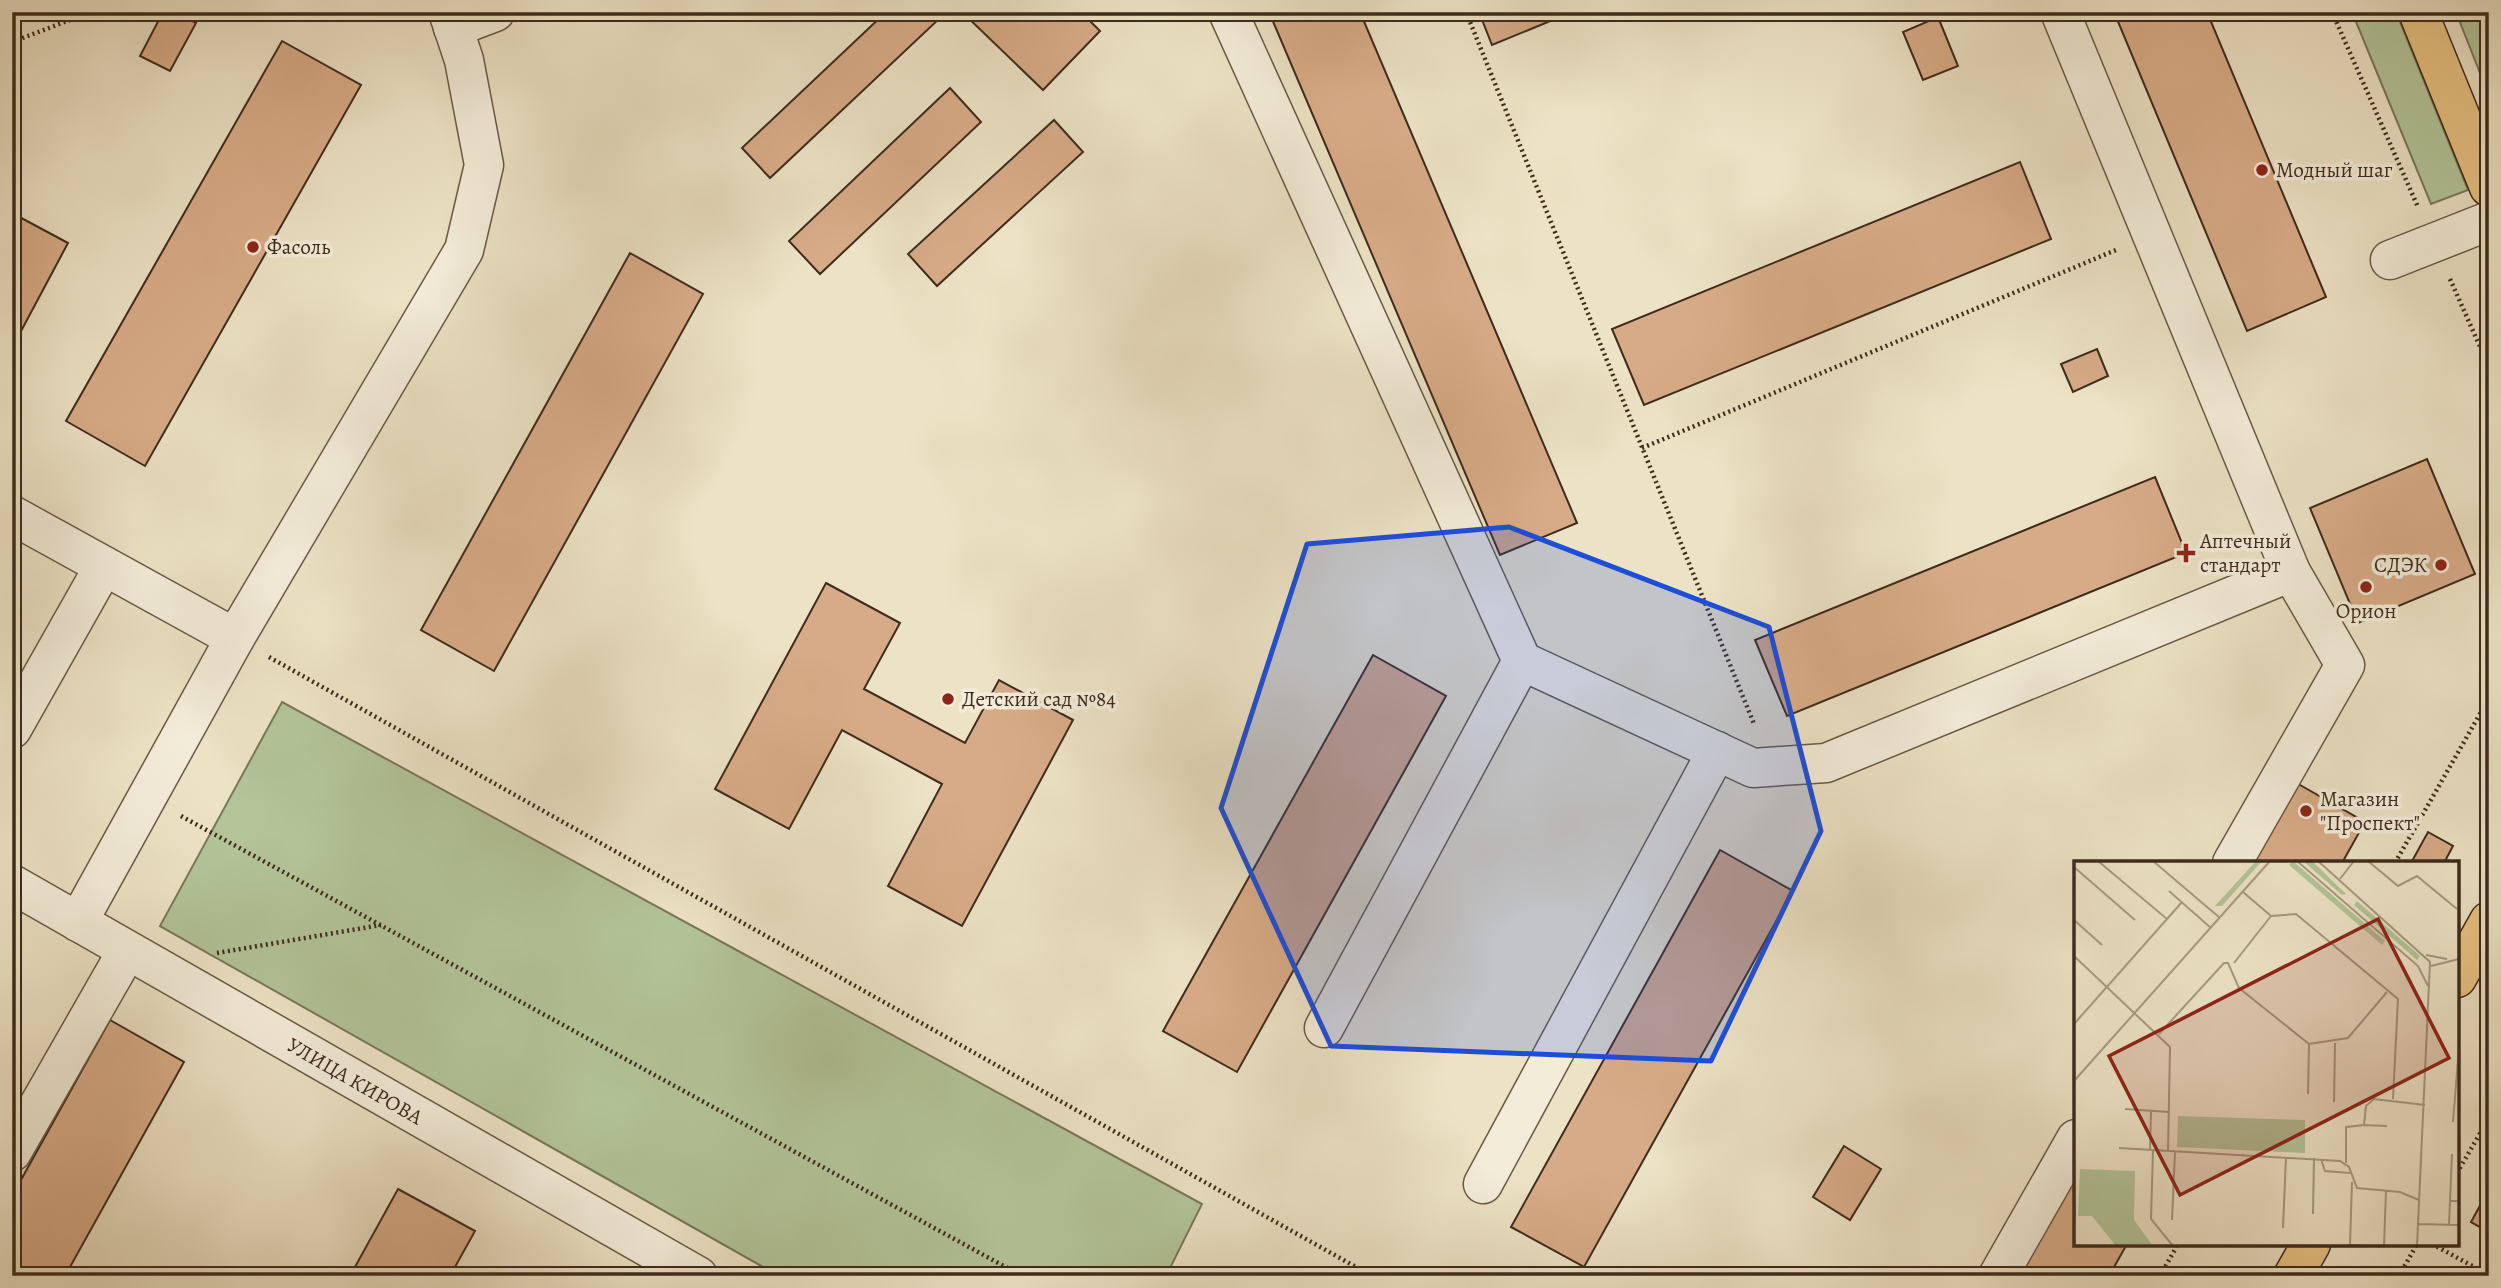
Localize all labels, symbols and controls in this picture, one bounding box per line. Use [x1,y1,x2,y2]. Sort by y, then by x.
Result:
place label: Модный шаг [2276,156,2393,184]
marker: Модный шаг [2254,162,2270,178]
place label: Фасоль [267,233,330,261]
marker: Фасоль [245,239,261,255]
place label: Аптечный стандарт [2199,527,2291,579]
marker: Аптечный стандарт [2178,545,2194,561]
place label: СДЭК [2374,551,2428,579]
marker: СДЭК [2433,557,2449,573]
marker: Орион [2358,579,2374,595]
place label: Орион [2336,597,2396,625]
place label: Детский сад №84 [962,685,1116,713]
marker: Детский сад №84 [940,691,956,707]
place label: Магазин "Проспект" [2320,785,2420,837]
marker: Магазин "Проспект" [2298,803,2314,819]
inset map [2074,861,2459,1246]
street label: УЛИЦА КИРОВА [282,1031,429,1132]

